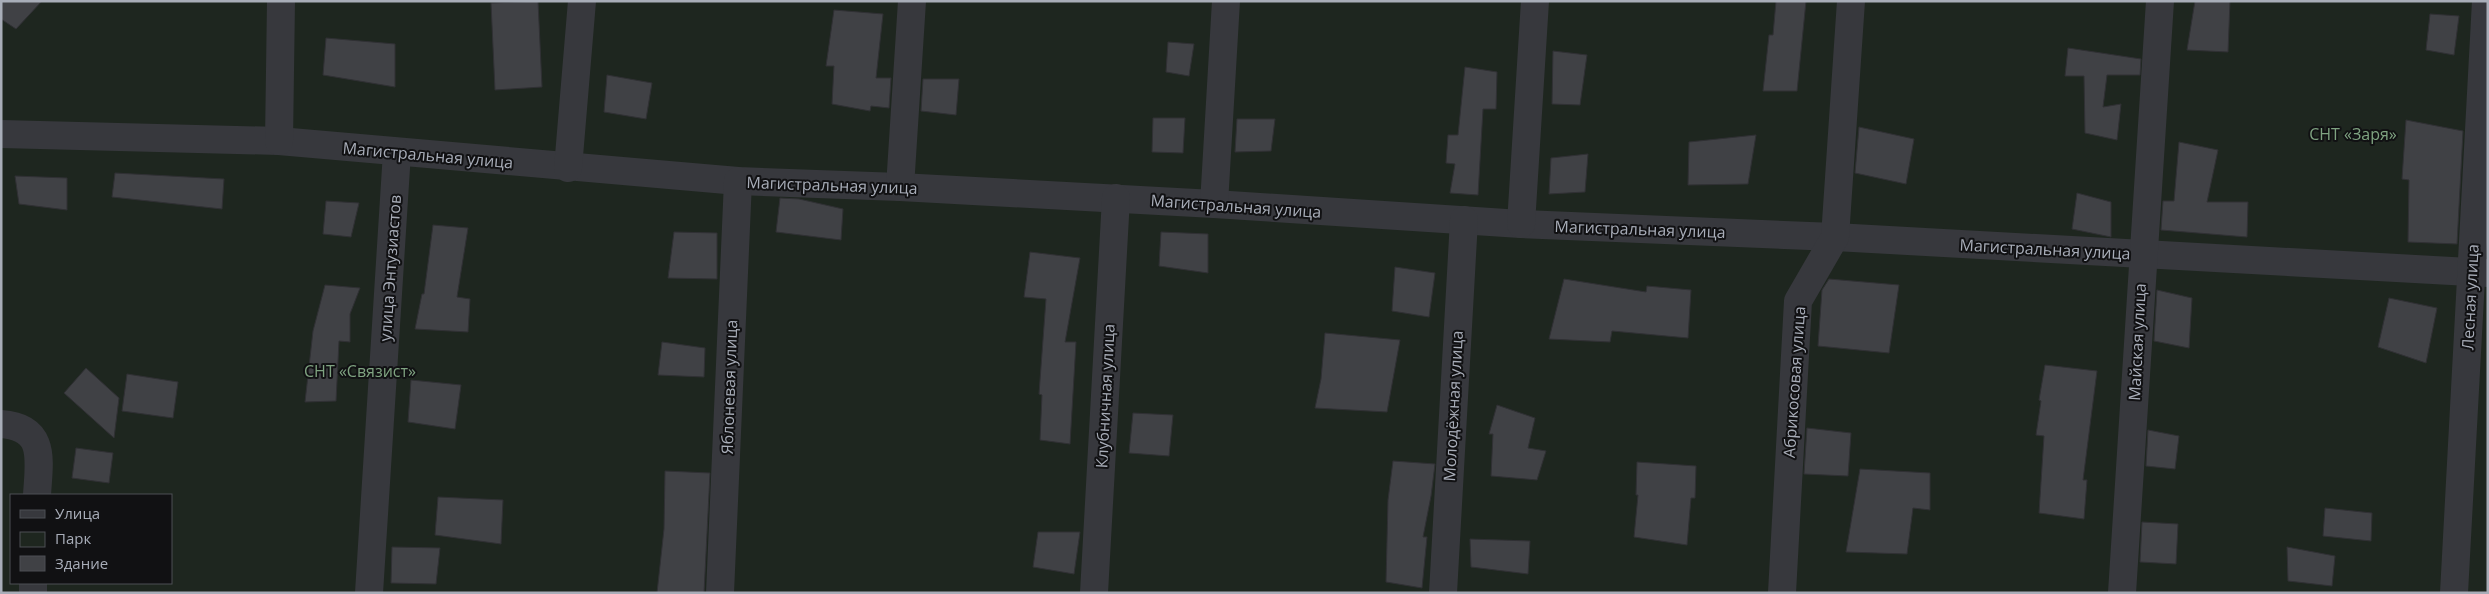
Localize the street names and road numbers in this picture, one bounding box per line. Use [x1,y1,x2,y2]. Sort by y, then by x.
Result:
street label: Магистральная улица [342,137,514,173]
street label: Магистральная улица [746,171,918,199]
street label: Магистральная улица [1150,189,1322,223]
street label: улица Энтузиастов [374,194,406,342]
street label: Магистральная улица [1554,215,1726,243]
street label: Магистральная улица [1959,234,2131,264]
street label: Лесная улица [2456,243,2484,351]
street label: Майская улица [2123,283,2151,401]
street label: Абрикосовая улица [1778,305,1810,459]
street label: Яблоневая улица [716,319,742,455]
street label: Клубничная улица [1090,323,1120,469]
street label: Молодёжная улица [1438,330,1468,482]

